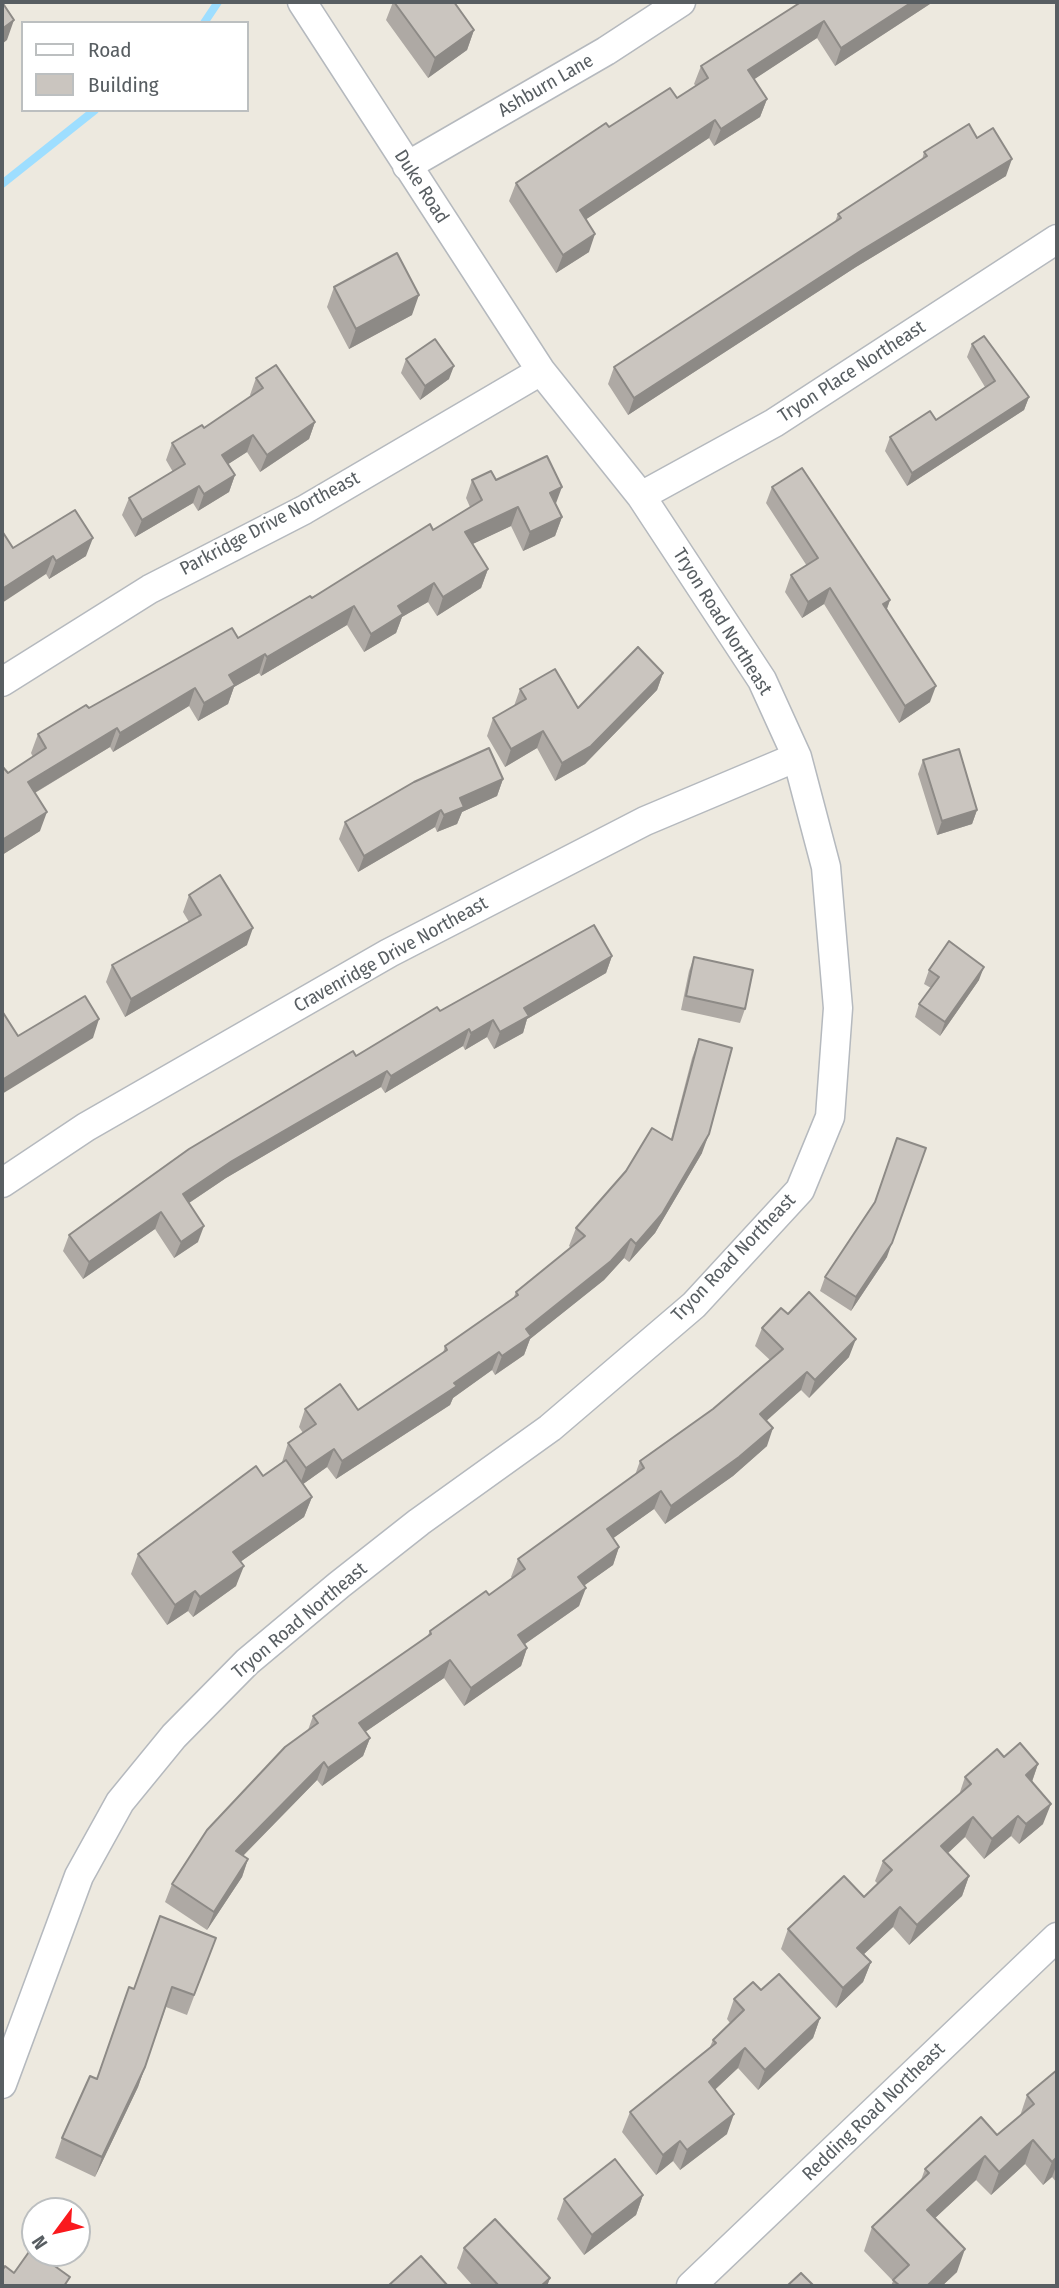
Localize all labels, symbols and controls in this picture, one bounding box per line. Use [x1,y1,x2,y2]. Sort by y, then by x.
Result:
legend [21,21,248,112]
text: Road [88,37,132,63]
street label: Ashburn Lane [494,50,598,122]
text: Building [88,72,159,98]
street label: Duke Road [389,146,453,228]
street label: Tryon Place Northeast [774,316,930,428]
street label: Parkridge Drive Northeast [177,467,363,581]
street label: Tryon Road Northeast [668,544,776,700]
street label: Cravenridge Drive Northeast [290,892,492,1018]
street label: Tryon Road Northeast [667,1189,801,1327]
street label: Tryon Road Northeast [228,1558,372,1684]
street label: Redding Road Northeast [798,2038,950,2186]
north arrow [21,2197,91,2267]
text: N [27,2232,52,2254]

